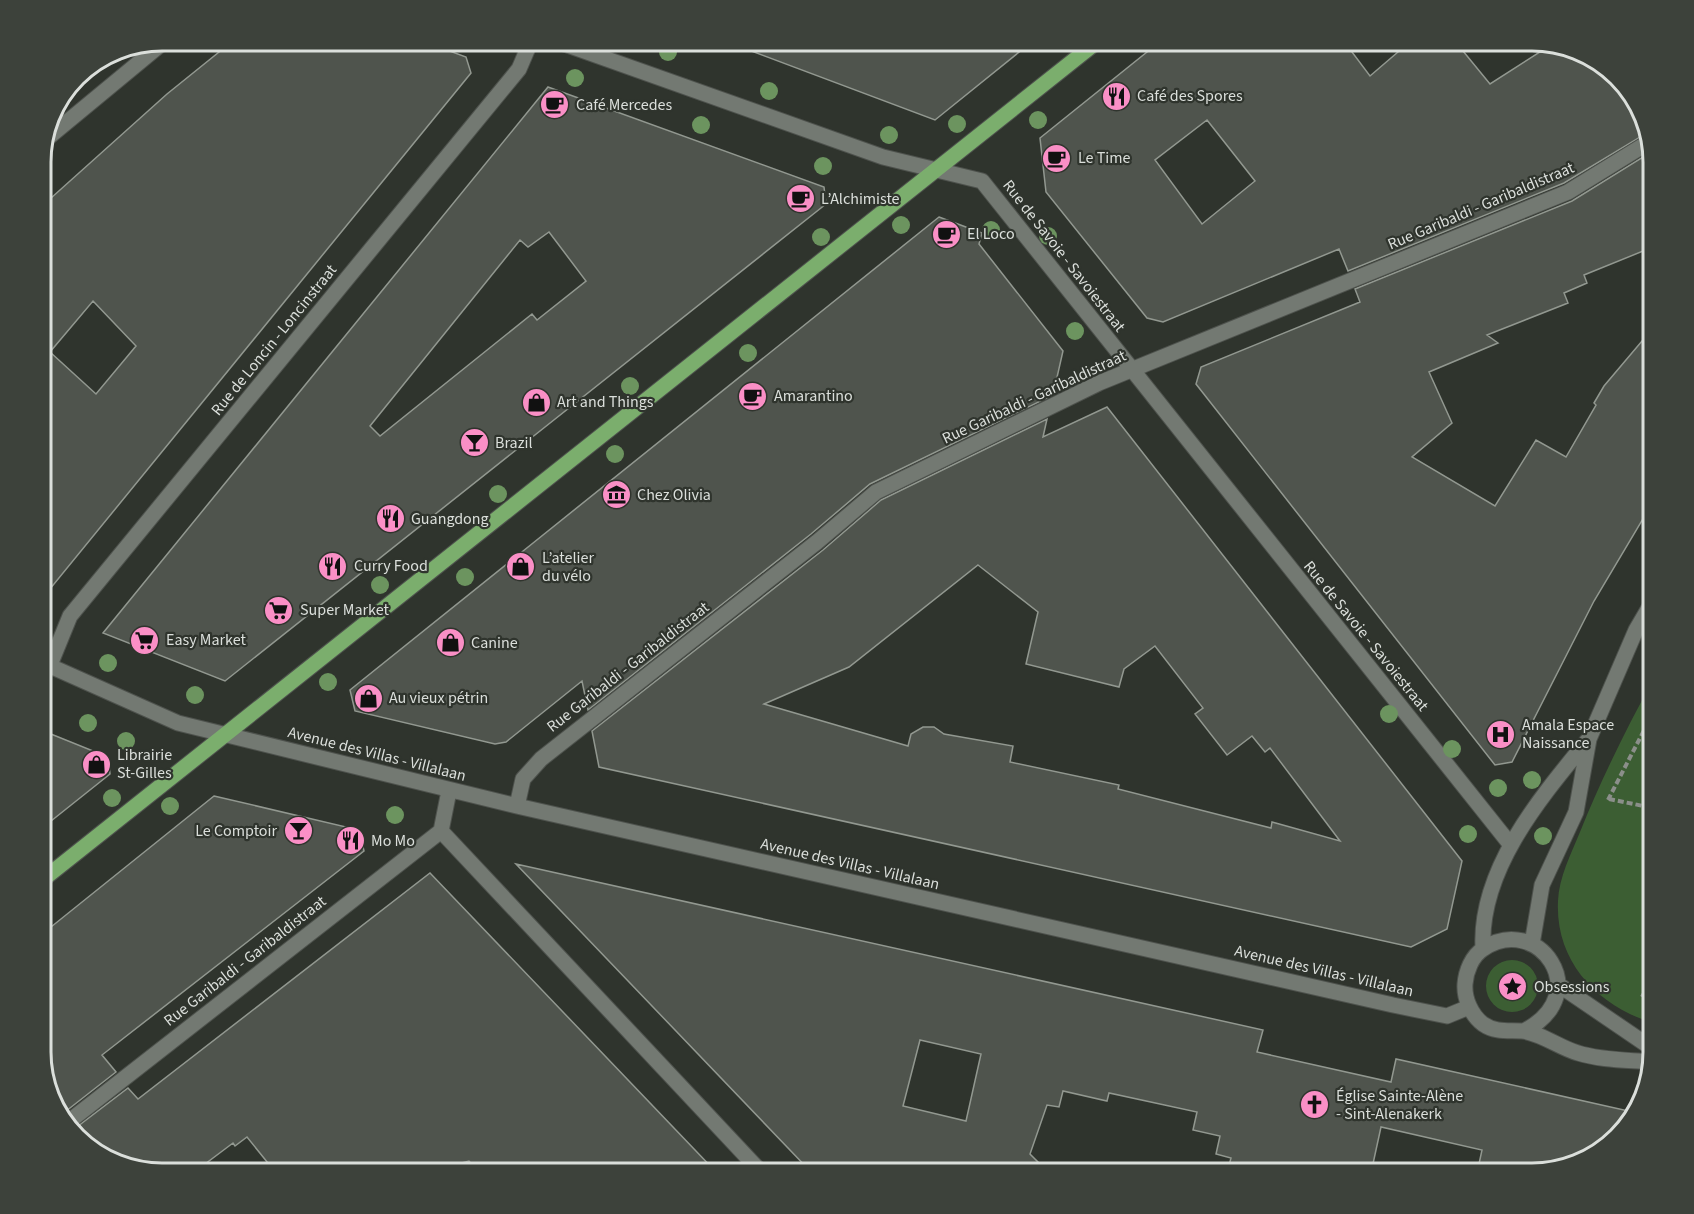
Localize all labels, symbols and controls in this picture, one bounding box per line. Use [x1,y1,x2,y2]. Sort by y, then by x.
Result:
restaurant icon: Café des Spores [1100,80,1132,112]
place label: Café des Spores [1137,85,1243,107]
cafe icon: Café Mercedes [539,89,571,121]
place label: Café Mercedes [576,94,673,116]
cafe icon: Le Time [1041,142,1073,174]
place label: Le Time [1078,147,1130,169]
street label: Rue Garibaldi - Garibaldistraat [1384,156,1578,255]
street label: Rue de Savoie - Savoiestraat [998,175,1131,337]
cafe icon: L’Alchimiste [784,183,816,215]
place label: L’Alchimiste [821,188,900,210]
cafe icon: El Loco [930,218,962,250]
place label: El Loco [967,223,1015,245]
street label: Rue de Loncin - Loncinstraat [206,259,342,420]
street label: Rue Garibaldi - Garibaldistraat [938,344,1130,449]
cafe icon: Amarantino [737,380,769,412]
place label: Amarantino [774,385,853,407]
shop icon: Art and Things [520,386,552,418]
place label: Art and Things [557,391,654,413]
bar icon: Brazil [458,427,490,459]
place label: Brazil [495,432,532,454]
museum icon: Chez Olivia [600,479,632,511]
place label: Chez Olivia [637,484,711,506]
restaurant icon: Guangdong [374,503,406,535]
place label: Guangdong [411,508,489,530]
place label: L’atelier du vélo [542,547,594,587]
restaurant icon: Curry Food [317,550,349,582]
shop icon: L’atelier du vélo [505,551,537,583]
place label: Curry Food [354,555,428,577]
street label: Rue de Savoie - Savoiestraat [1298,556,1434,716]
supermarket icon: Super Market [263,594,295,626]
street label: Rue Garibaldi - Garibaldistraat [542,596,714,737]
place label: Super Market [300,599,389,621]
supermarket icon: Easy Market [129,624,161,656]
shop icon: Canine [434,627,466,659]
place label: Easy Market [166,629,247,651]
place label: Canine [471,632,518,654]
shop icon: Au vieux pétrin [352,682,384,714]
place label: Au vieux pétrin [389,687,488,709]
place label: Amala Espace Naissance [1522,714,1614,754]
hospital icon: Amala Espace Naissance [1485,718,1517,750]
street label: Avenue des Villas - Villalaan [286,721,468,787]
place label: Librairie St-Gilles [117,744,172,784]
shop icon: Librairie St-Gilles [80,748,112,780]
bar icon: Le Comptoir [282,815,314,847]
place label: Le Comptoir [195,820,277,842]
restaurant icon: Mo Mo [334,825,366,857]
place label: Mo Mo [371,830,415,852]
street label: Avenue des Villas - Villalaan [758,833,942,895]
street label: Rue Garibaldi - Garibaldistraat [159,890,331,1031]
street label: Avenue des Villas - Villalaan [1232,940,1416,1002]
place icon: Obsessions [1497,971,1529,1003]
place label: Obsessions [1534,976,1610,998]
place label: Église Sainte-Alène - Sint-Alenakerk [1336,1085,1463,1125]
church icon: Église Sainte-Alène - Sint-Alenakerk [1299,1089,1331,1121]

